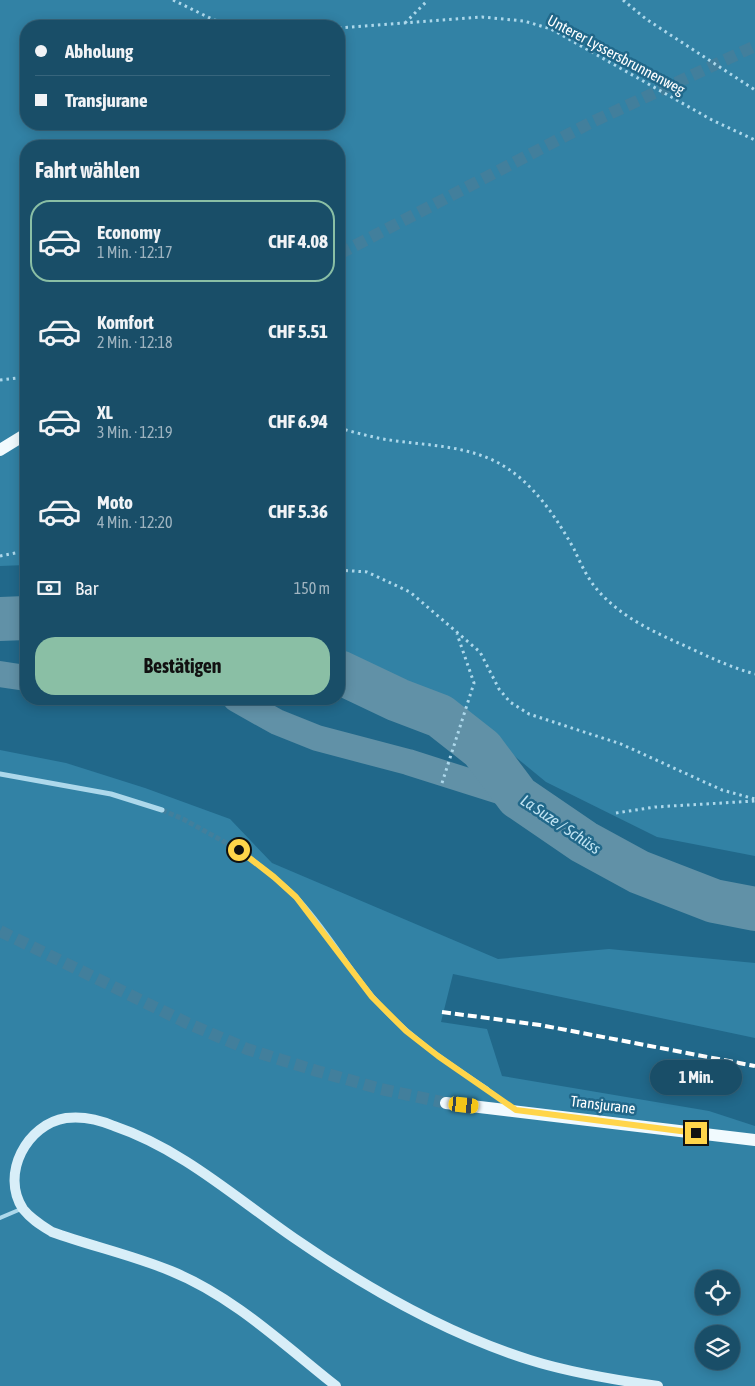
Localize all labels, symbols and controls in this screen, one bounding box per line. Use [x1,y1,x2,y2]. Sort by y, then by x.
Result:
street label: Unterer Lyssersbrunnenweg [545,11,688,98]
text: Abholung [65,40,133,62]
text: Transjurane [65,89,148,111]
text: Fahrt wählen [35,157,140,183]
icon: car [37,219,82,264]
text: Economy [97,221,161,243]
text: CHF 4.08 [268,230,328,252]
text: 1 Min. · 12:17 [97,243,172,261]
icon: car [37,309,82,354]
text: Komfort [97,311,154,333]
text: CHF 5.51 [268,320,328,342]
text: 2 Min. · 12:18 [97,333,172,351]
icon: car [37,399,82,444]
text: XL [97,401,113,423]
text: CHF 6.94 [268,410,328,432]
text: 3 Min. · 12:19 [97,423,172,441]
icon: car [37,489,82,534]
text: Moto [97,491,133,513]
text: CHF 5.36 [268,500,328,522]
text: 4 Min. · 12:20 [97,513,172,531]
icon: cash [35,574,63,602]
text: Bar [75,577,98,599]
text: 150 m [294,579,330,597]
button: Bestätigen [35,637,330,695]
water label: La Suze / Schüss [518,791,605,857]
route start [228,839,250,861]
callout: 1 Min. [650,1060,742,1096]
text: 1 Min. [679,1068,713,1086]
street label: Transjurane [570,1092,637,1117]
car [448,1096,479,1114]
route end [685,1122,707,1144]
map controls [695,1270,740,1370]
button: locate [695,1270,740,1315]
button: layers [695,1325,740,1370]

